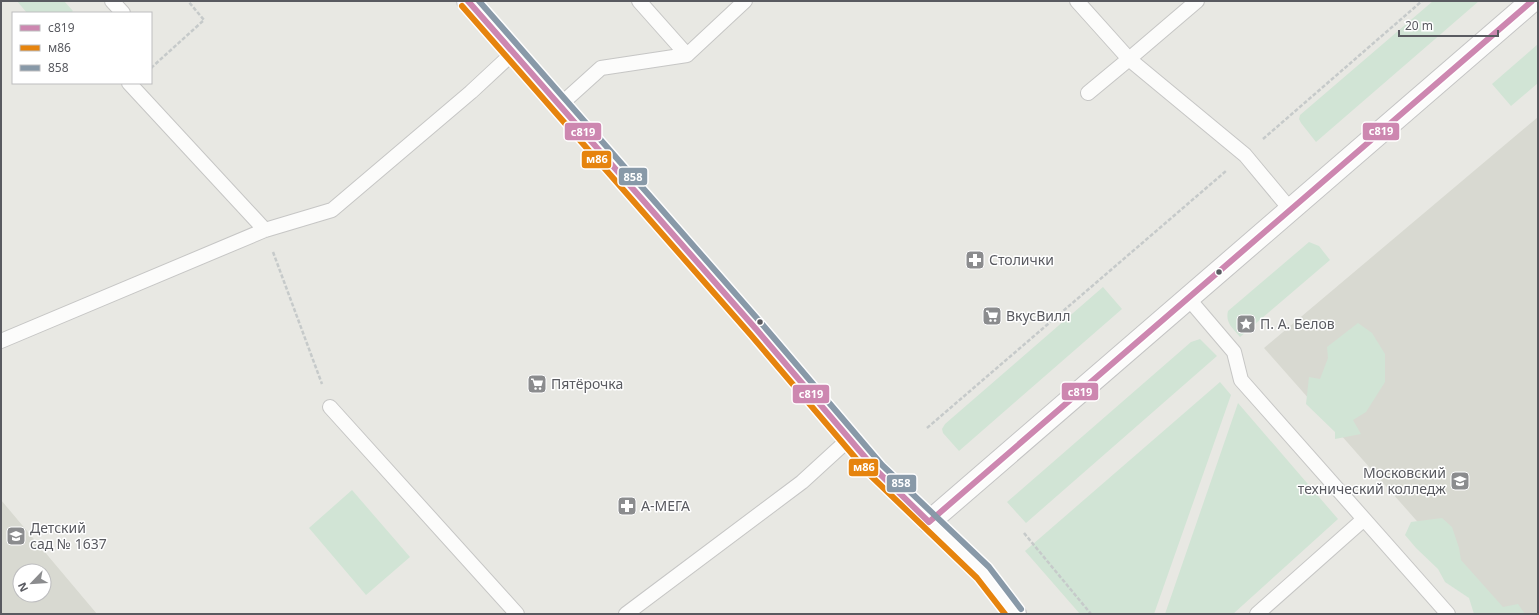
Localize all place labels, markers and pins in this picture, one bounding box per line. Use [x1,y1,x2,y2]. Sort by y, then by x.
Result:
pharmacy icon: Столички [964,249,986,271]
place label: Столички [989,250,1054,269]
unlabelled marker [1214,267,1224,277]
supermarket icon: ВкусВилл [981,305,1003,327]
place label: ВкусВилл [1006,306,1070,325]
place icon: П. А. Белов [1235,313,1257,335]
place label: П. А. Белов [1260,314,1335,333]
unlabelled marker [755,317,765,327]
supermarket icon: Пятёрочка [526,373,548,395]
place label: Пятёрочка [551,374,623,393]
place label: Московский технический колледж [1298,463,1446,498]
school or university icon: Московский технический колледж [1449,470,1471,492]
pharmacy icon: А-МЕГА [616,495,638,517]
place label: А-МЕГА [641,496,690,515]
place label: Детский сад № 1637 [30,518,107,553]
school or university icon: Детский сад № 1637 [5,525,27,547]

